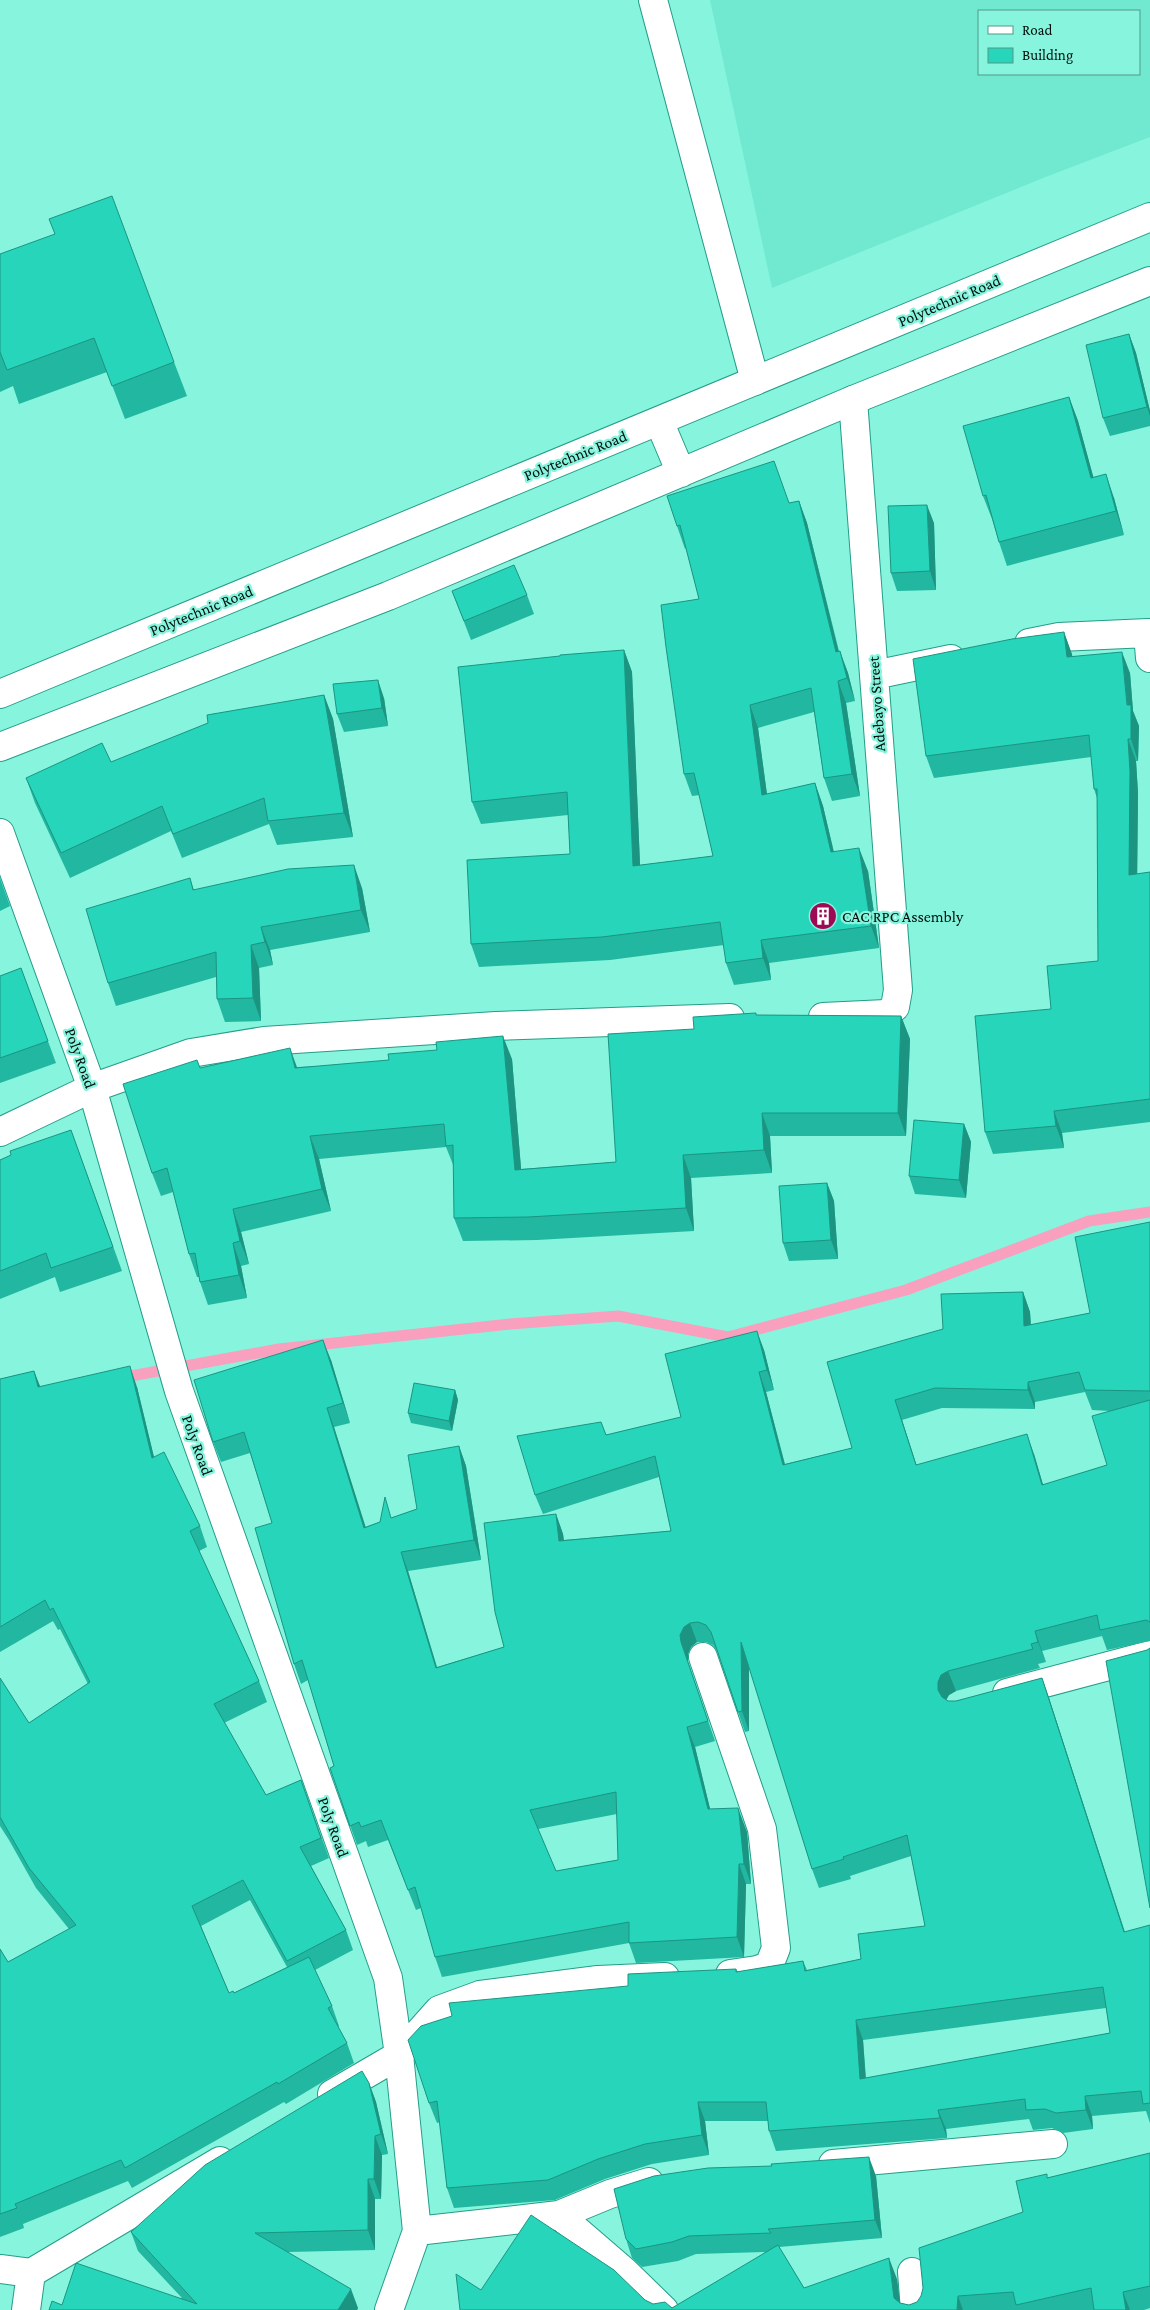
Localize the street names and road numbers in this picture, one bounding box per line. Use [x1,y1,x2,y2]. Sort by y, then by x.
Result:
street label: Polytechnic Road [895,271,1004,331]
street label: Polytechnic Road [521,427,630,485]
street label: Polytechnic Road [147,582,256,640]
street label: Adebayo Street [865,655,889,752]
street label: Poly Road [61,1026,99,1091]
street label: Poly Road [178,1413,216,1478]
street label: Poly Road [314,1795,352,1860]

